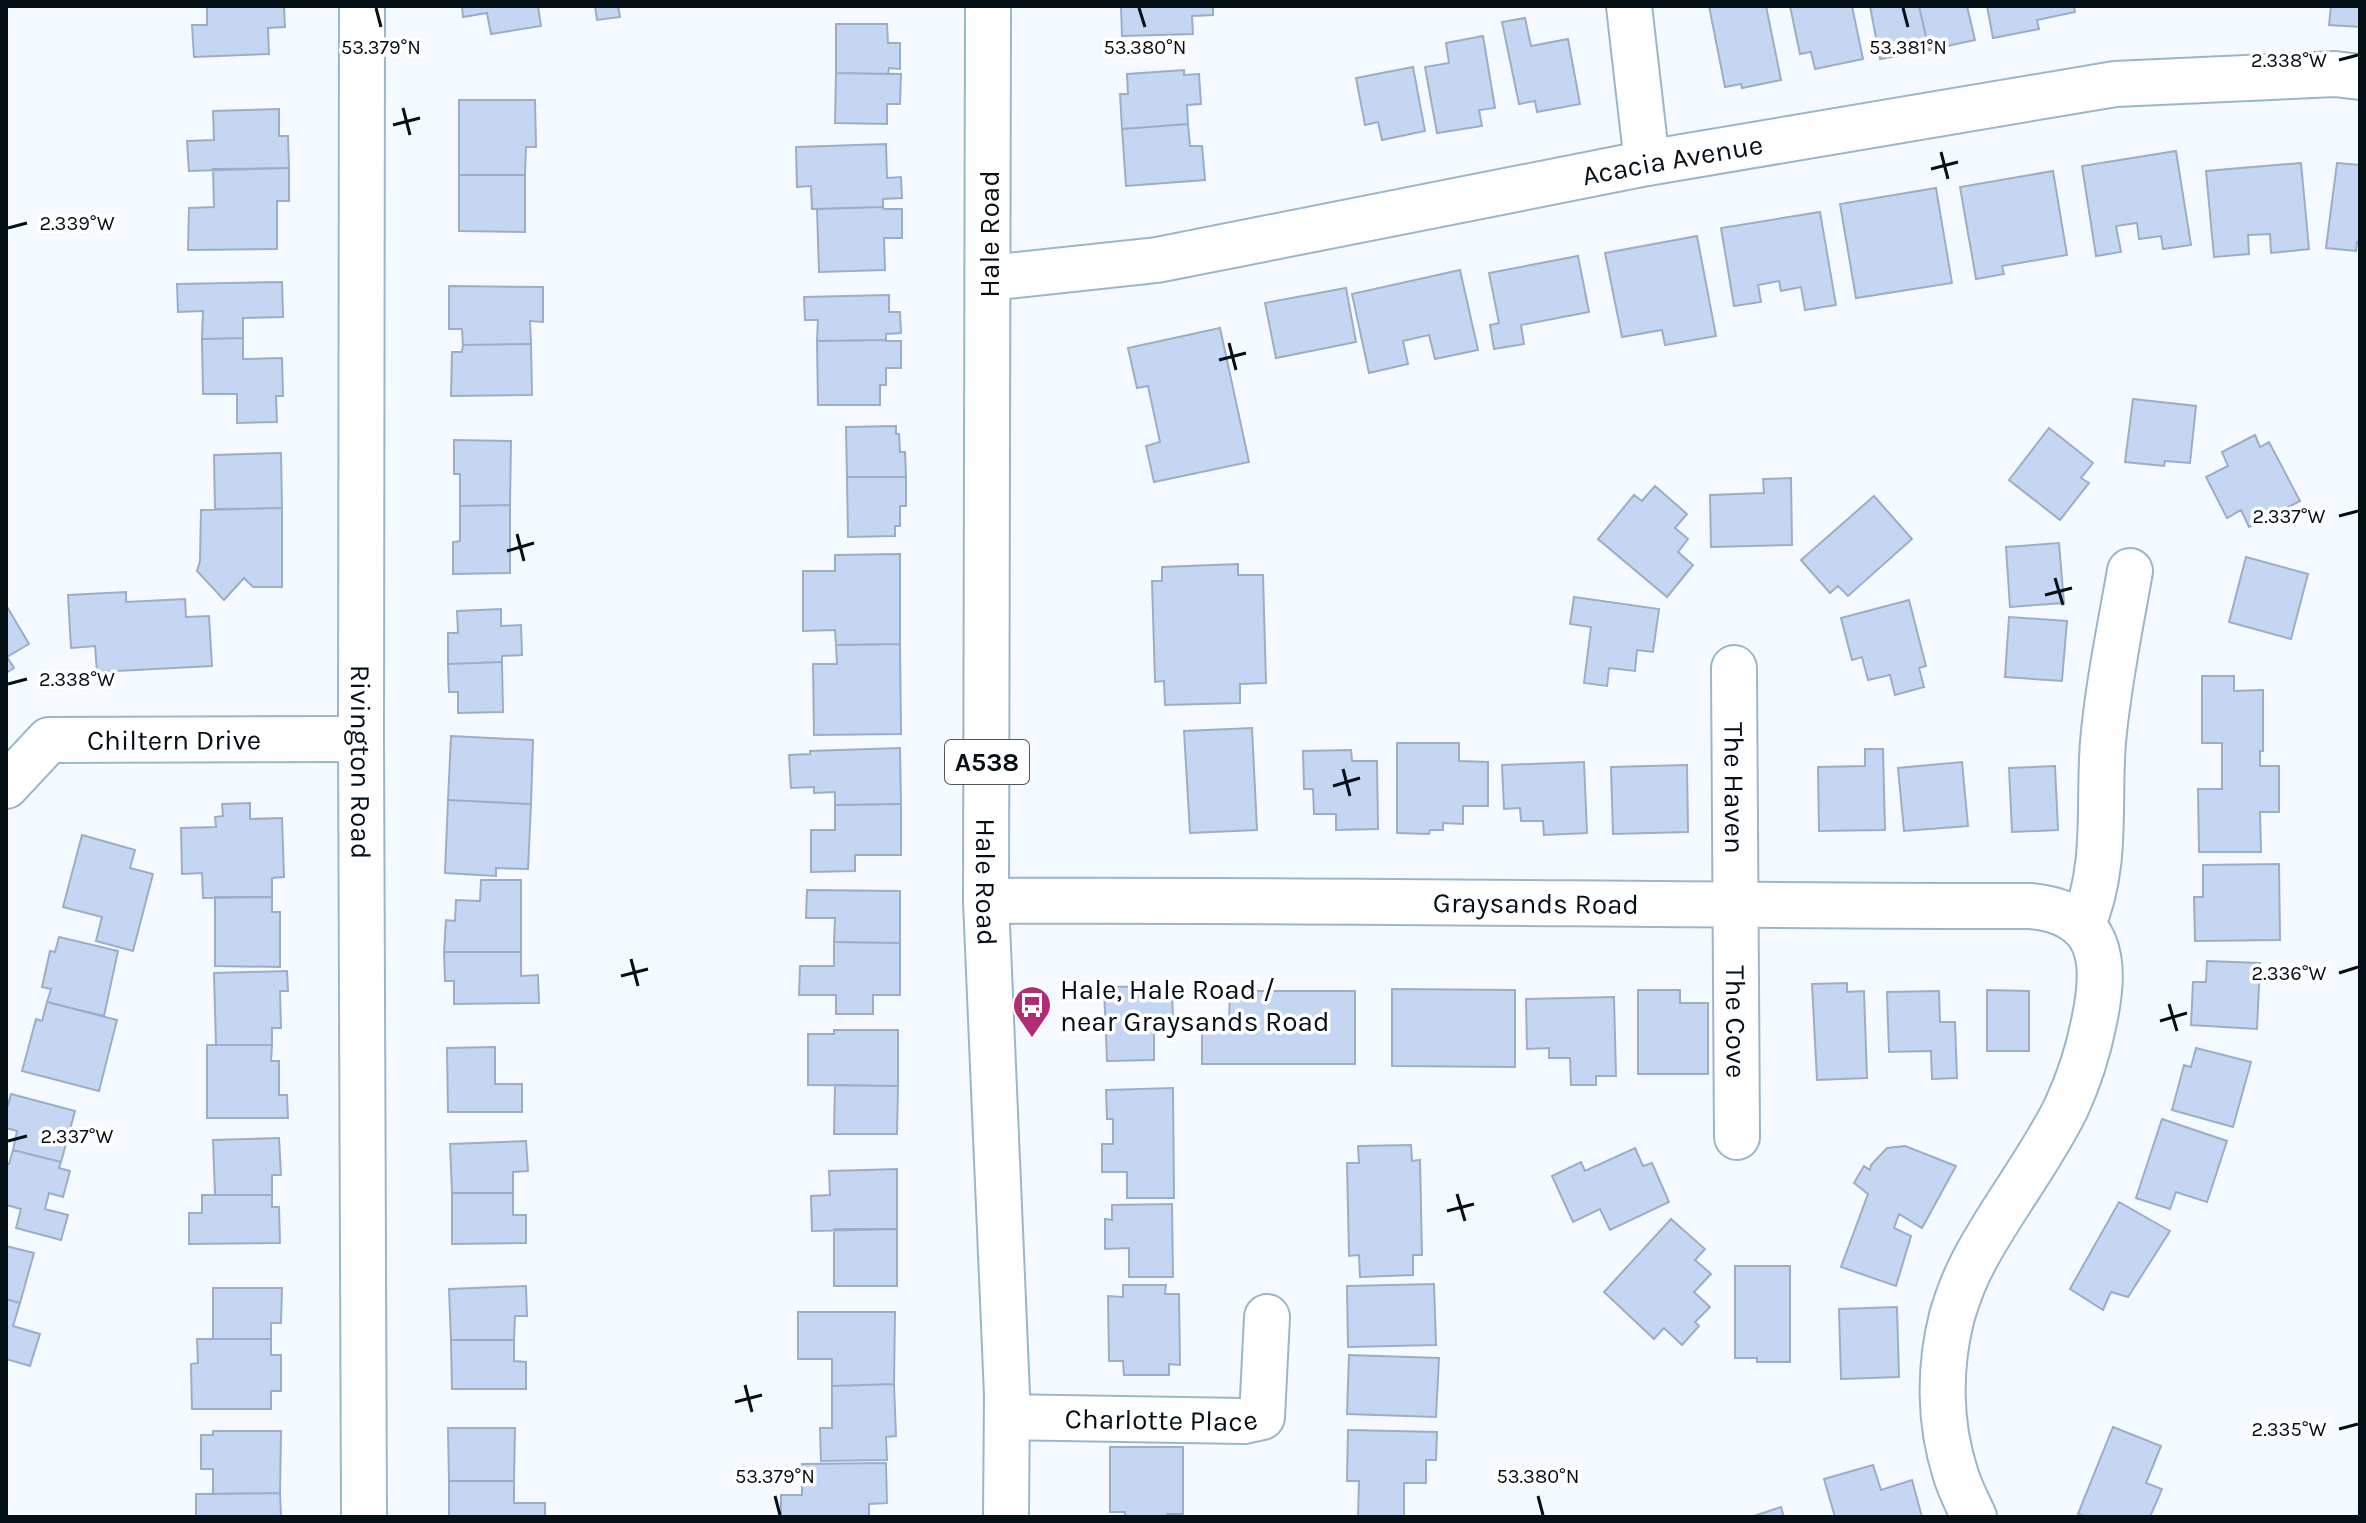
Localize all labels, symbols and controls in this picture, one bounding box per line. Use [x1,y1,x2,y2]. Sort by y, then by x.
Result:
text: 53.379°N [341,36,421,59]
text: 53.380°N [1103,36,1187,59]
text: 53.381°N [1869,36,1947,59]
text: 2.338°W [2251,49,2327,72]
street label: Acacia Avenue [1579,128,1765,192]
street label: Hale Road [973,170,1006,298]
text: 2.339°W [39,212,115,235]
text: 2.337°W [2253,505,2326,528]
street label: Rivington Road [344,665,377,859]
text: 2.338°W [39,668,115,691]
street label: The Haven [1717,722,1751,854]
street label: Chiltern Drive [87,723,261,757]
road number: A538 [945,740,1029,784]
street label: Hale Road [969,818,1004,946]
street label: Graysands Road [1433,886,1639,921]
text: 2.336°W [2252,962,2327,985]
street label: The Cove [1719,965,1753,1079]
place label: Hale, Hale Road / near Graysands Road [1060,973,1330,1038]
bus stop icon: Hale, Hale Road / near Graysands Road [1011,984,1053,1039]
text: 2.337°W [41,1125,114,1148]
street label: Charlotte Place [1064,1402,1261,1438]
text: 2.335°W [2252,1418,2326,1441]
text: 53.379°N [735,1465,815,1488]
text: 53.380°N [1496,1465,1580,1488]

